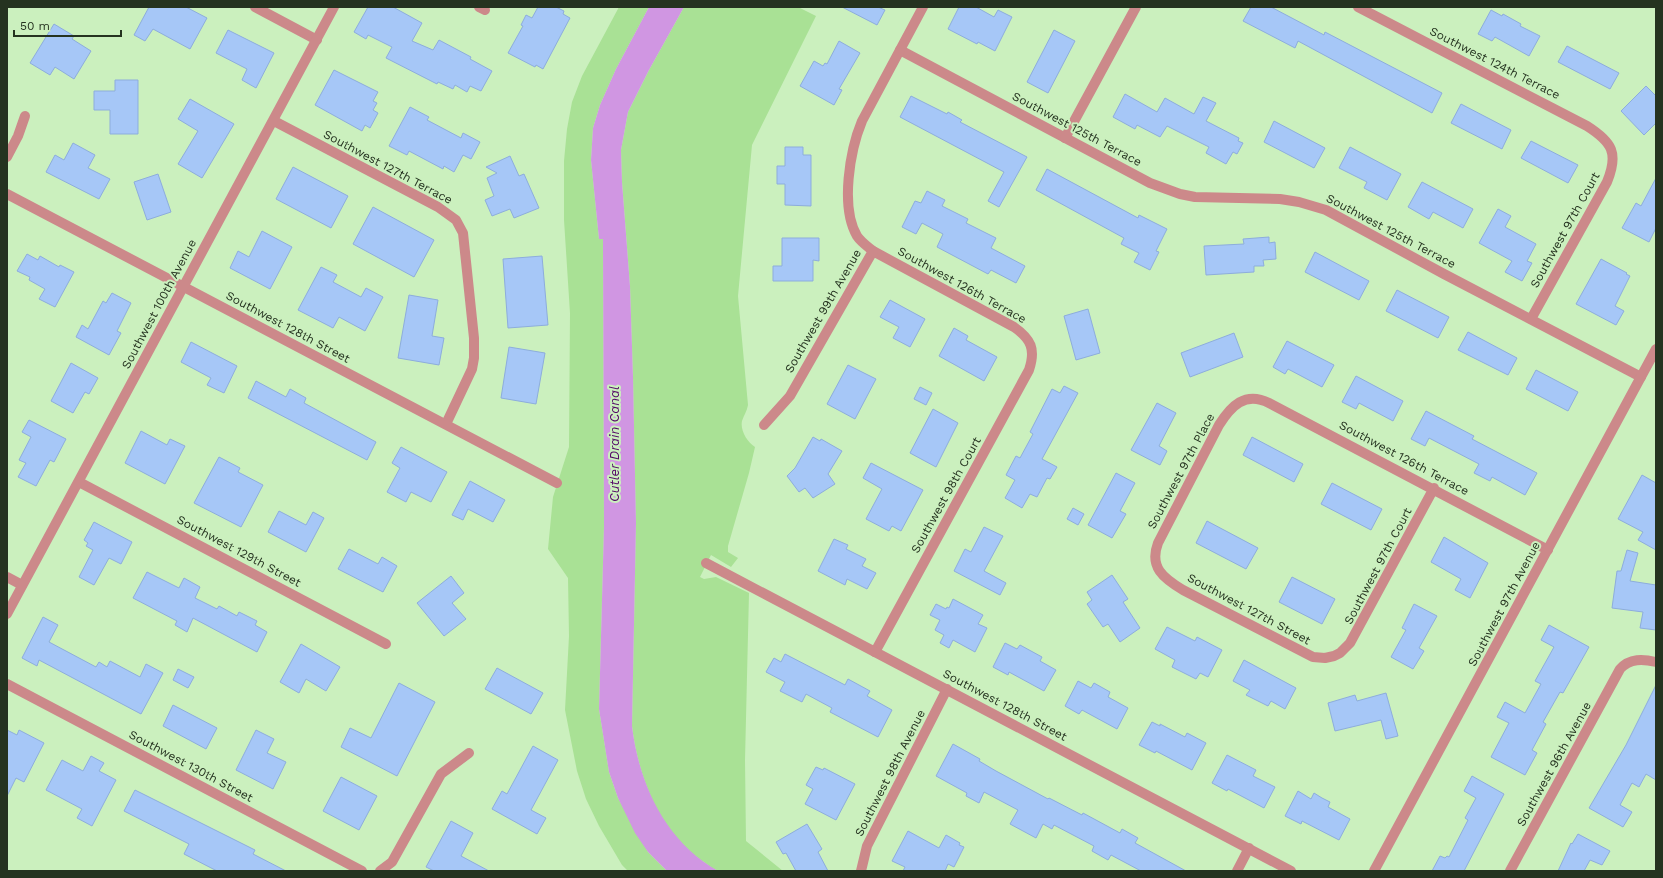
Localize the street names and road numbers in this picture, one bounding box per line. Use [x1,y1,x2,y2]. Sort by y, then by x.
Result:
street label: Southwest 124th Terrace [1427,24,1563,102]
street label: Southwest 125th Terrace [1010,89,1144,169]
street label: Southwest 127th Terrace [321,127,455,207]
street label: Southwest 97th Court [1527,170,1603,290]
street label: Southwest 125th Terrace [1324,191,1458,271]
street label: Southwest 100th Avenue [119,237,199,371]
street label: Southwest 126th Terrace [895,244,1029,326]
street label: Southwest 99th Avenue [782,247,864,375]
street label: Southwest 128th Street [224,288,352,366]
street label: Southwest 97th Place [1145,411,1217,531]
street label: Southwest 126th Terrace [1337,418,1471,498]
street label: Southwest 98th Court [908,434,984,556]
street label: Southwest 97th Court [1341,505,1415,627]
street label: Southwest 129th Street [175,512,303,590]
street label: Southwest 97th Avenue [1465,539,1543,669]
street label: Southwest 127th Street [1185,571,1313,647]
street label: Southwest 128th Street [941,666,1069,744]
street label: Southwest 96th Avenue [1514,699,1594,829]
street label: Southwest 98th Avenue [852,707,928,839]
street label: Southwest 130th Street [127,727,255,805]

